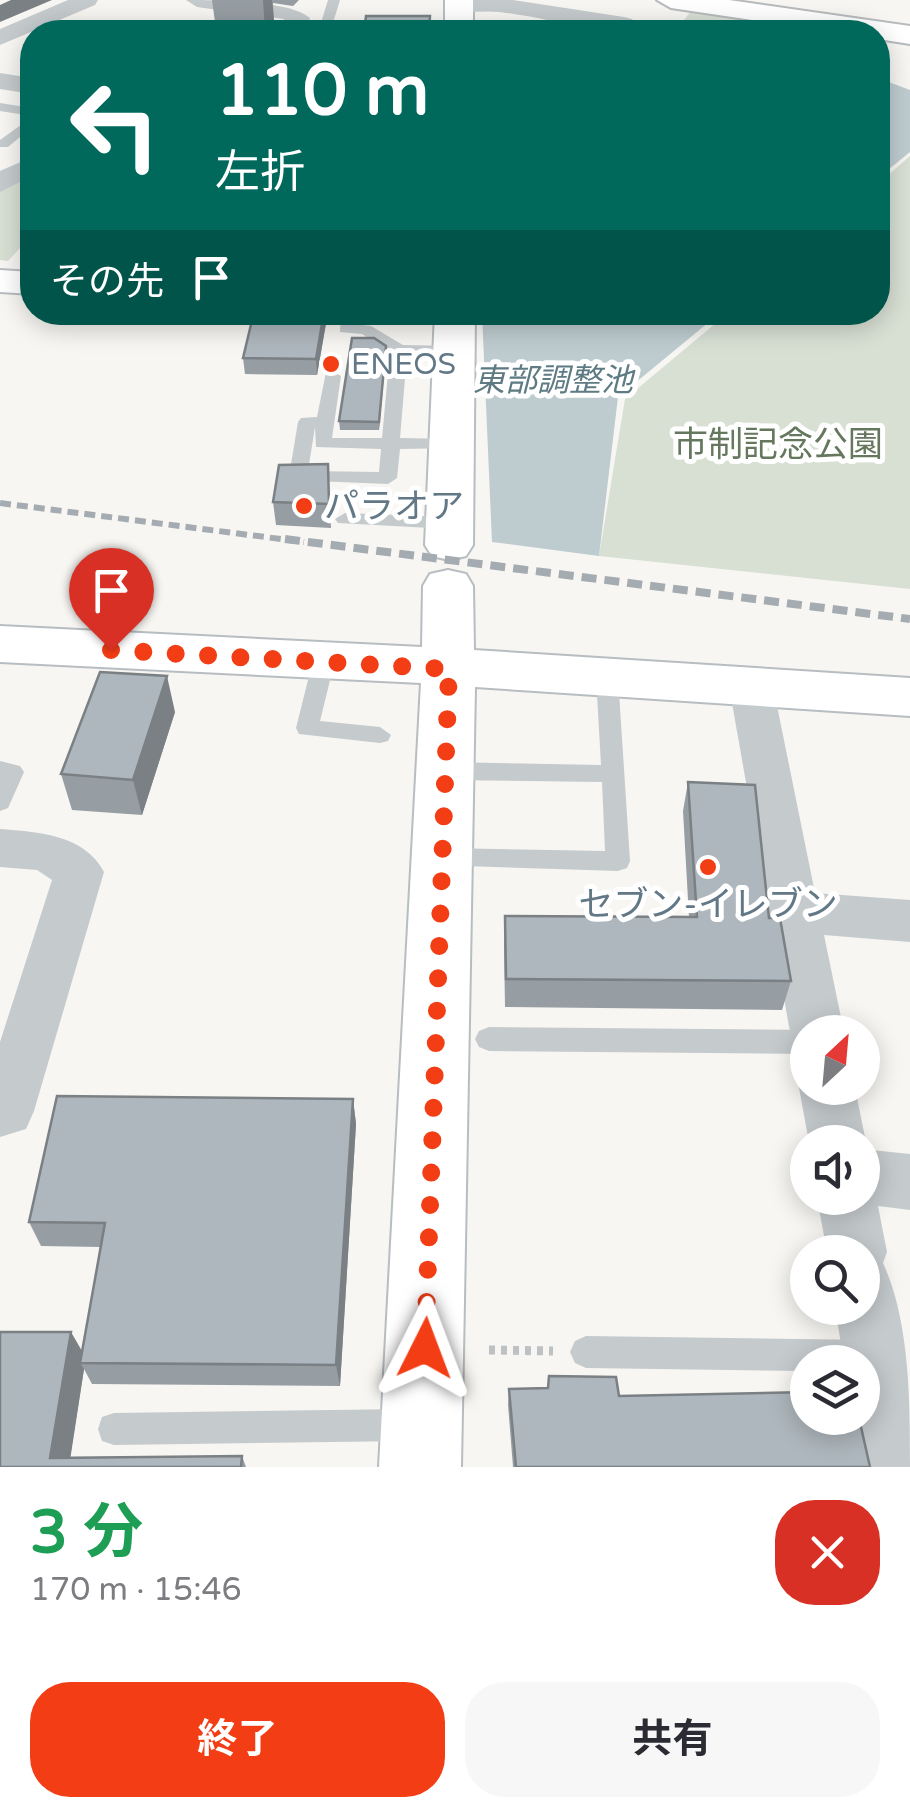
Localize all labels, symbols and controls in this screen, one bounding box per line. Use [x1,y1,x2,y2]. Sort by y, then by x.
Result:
text: 110 m [215,50,429,134]
icon: left [50,60,180,190]
text: 左折 [215,146,305,200]
icon: arrive [184,250,239,305]
text: その先 [50,259,164,305]
place label: ENEOS [351,346,456,383]
marker: ENEOS [320,353,342,375]
water label: 東部調整池 [473,362,636,400]
park label: 市制記念公園 [673,424,883,466]
place label: パラオア [324,486,464,528]
marker: パラオア [293,495,315,517]
pin [69,548,154,651]
icon: arrive [84,563,139,618]
marker: セブン-イレブン [697,856,719,878]
place label: セブン-イレブン [578,884,838,926]
north arrow [790,1015,880,1105]
map controls [790,1015,880,1435]
button: sound [790,1125,880,1215]
button: search [790,1235,880,1325]
position arrow [373,1296,477,1400]
button: layers [790,1345,880,1435]
text: 3 分 [30,1497,143,1569]
button: close [775,1500,880,1605]
text: 170 m · 15:46 [30,1571,242,1609]
button: 終了 [30,1682,445,1797]
button: 共有 [465,1682,880,1797]

